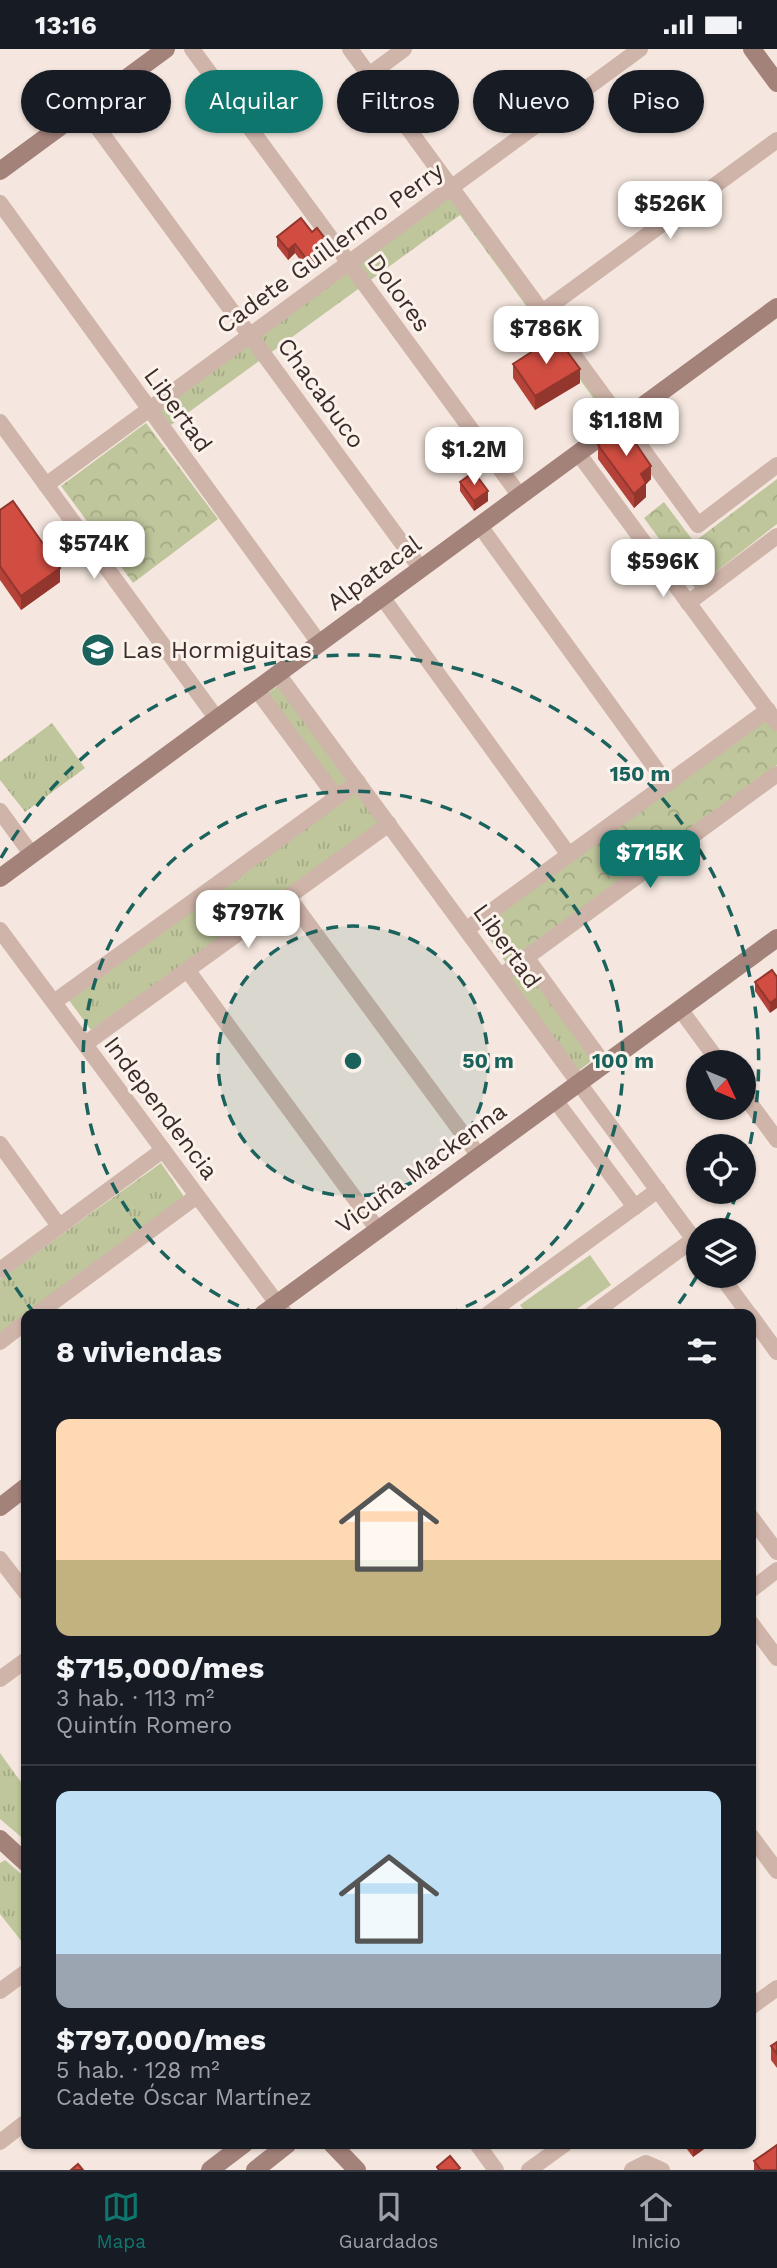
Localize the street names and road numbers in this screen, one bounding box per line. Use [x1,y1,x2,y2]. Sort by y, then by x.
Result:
street label: Cadete Guillermo Perry [211,156,449,340]
street label: Dolores [361,249,437,337]
street label: Chacabuco [272,332,370,454]
street label: Libertad [138,362,218,458]
street label: Alpatacal [322,529,427,616]
street label: Libertad [467,898,547,994]
street label: Independencia [98,1031,224,1185]
street label: Vicuña Mackenna [330,1097,512,1239]

